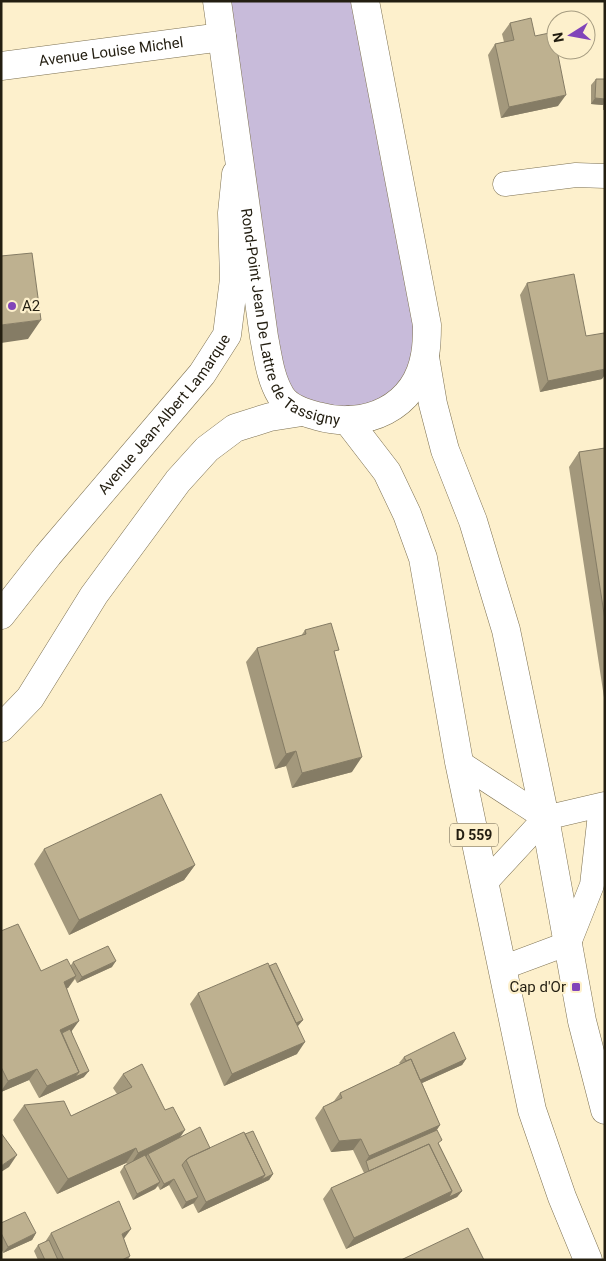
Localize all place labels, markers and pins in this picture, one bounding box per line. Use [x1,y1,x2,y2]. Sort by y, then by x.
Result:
place label: A2 [22,297,40,315]
marker: A2 [6,300,18,312]
place label: Cap d'Or [509,978,566,996]
marker: Cap d'Or [570,981,582,993]

